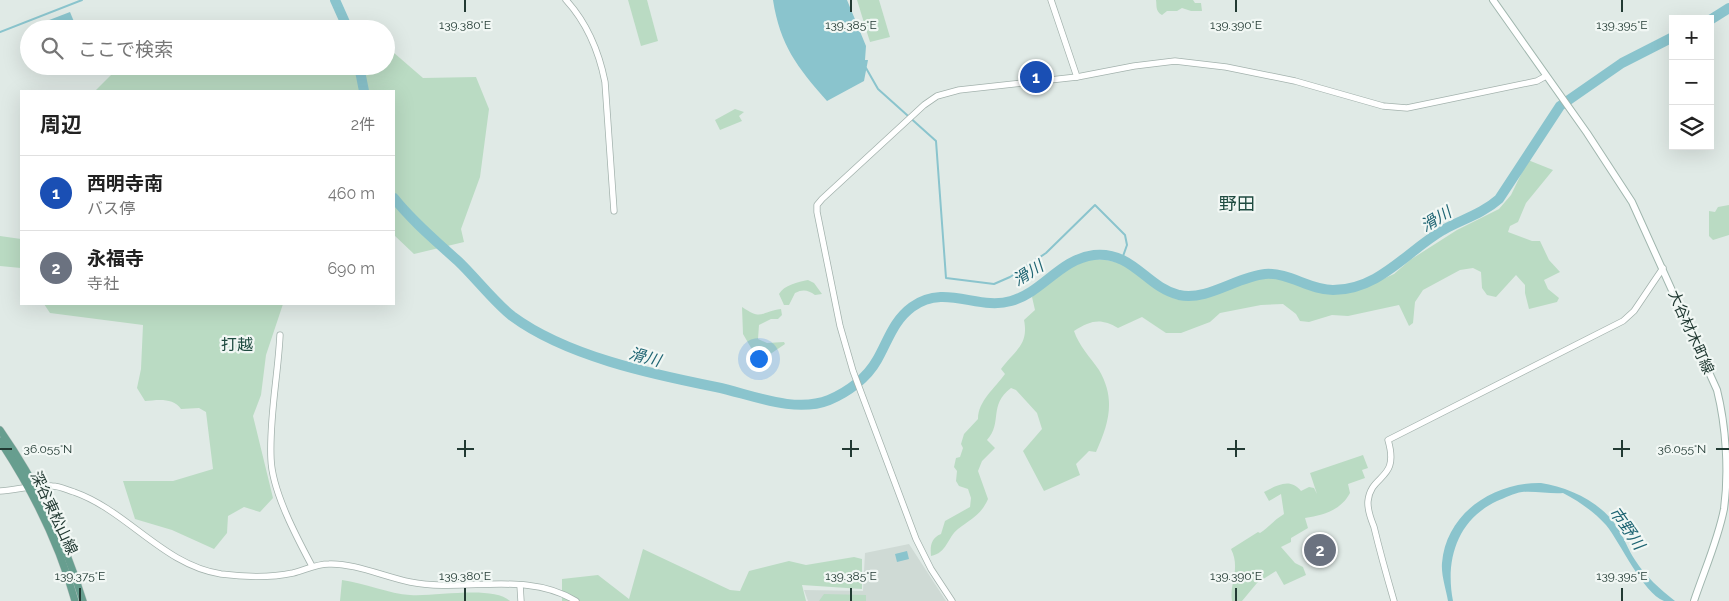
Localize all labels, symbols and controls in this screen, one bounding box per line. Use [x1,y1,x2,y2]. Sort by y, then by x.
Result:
map controls [1669,15,1714,150]
button: + [1669,15,1714,60]
text: 139.380°E [439,18,491,32]
text: 139.385°E [825,18,877,32]
text: 139.390°E [1210,18,1262,32]
text: 139.395°E [1596,18,1648,32]
search box [20,20,395,75]
icon: search [38,34,66,62]
text: ここで検索 [78,38,173,60]
pin: 1 [1020,58,1052,96]
button: − [1669,60,1714,105]
button: layers [1669,105,1714,150]
text: 周辺 [40,112,82,137]
text: 2件 [351,115,375,134]
text: 西明寺南 [87,172,163,194]
text: 1 [52,184,60,203]
text: 460 m [328,184,375,203]
district label: 野田 [1219,193,1255,214]
text: バス停 [87,199,135,218]
water label: 滑川 [1417,202,1456,235]
text: 永福寺 [87,247,144,269]
water label: 滑川 [1009,255,1048,290]
text: 2 [51,259,61,278]
text: 690 m [327,259,375,278]
text: 寺社 [87,274,119,293]
street label: 大谷材木町線 [1664,287,1718,377]
district label: 打越 [221,335,253,354]
water label: 滑川 [627,344,665,371]
your location [746,346,772,372]
text: 36.055°N [24,442,72,456]
text: 36.055°N [1658,442,1706,456]
street label: 深谷東松山線 [27,468,81,558]
water label: 市野川 [1605,503,1650,555]
pin: 2 [1304,531,1336,569]
text: 139.375°E [55,569,105,583]
text: 139.380°E [439,569,491,583]
text: 139.385°E [825,569,877,583]
text: 139.390°E [1210,569,1262,583]
text: 139.395°E [1596,569,1648,583]

